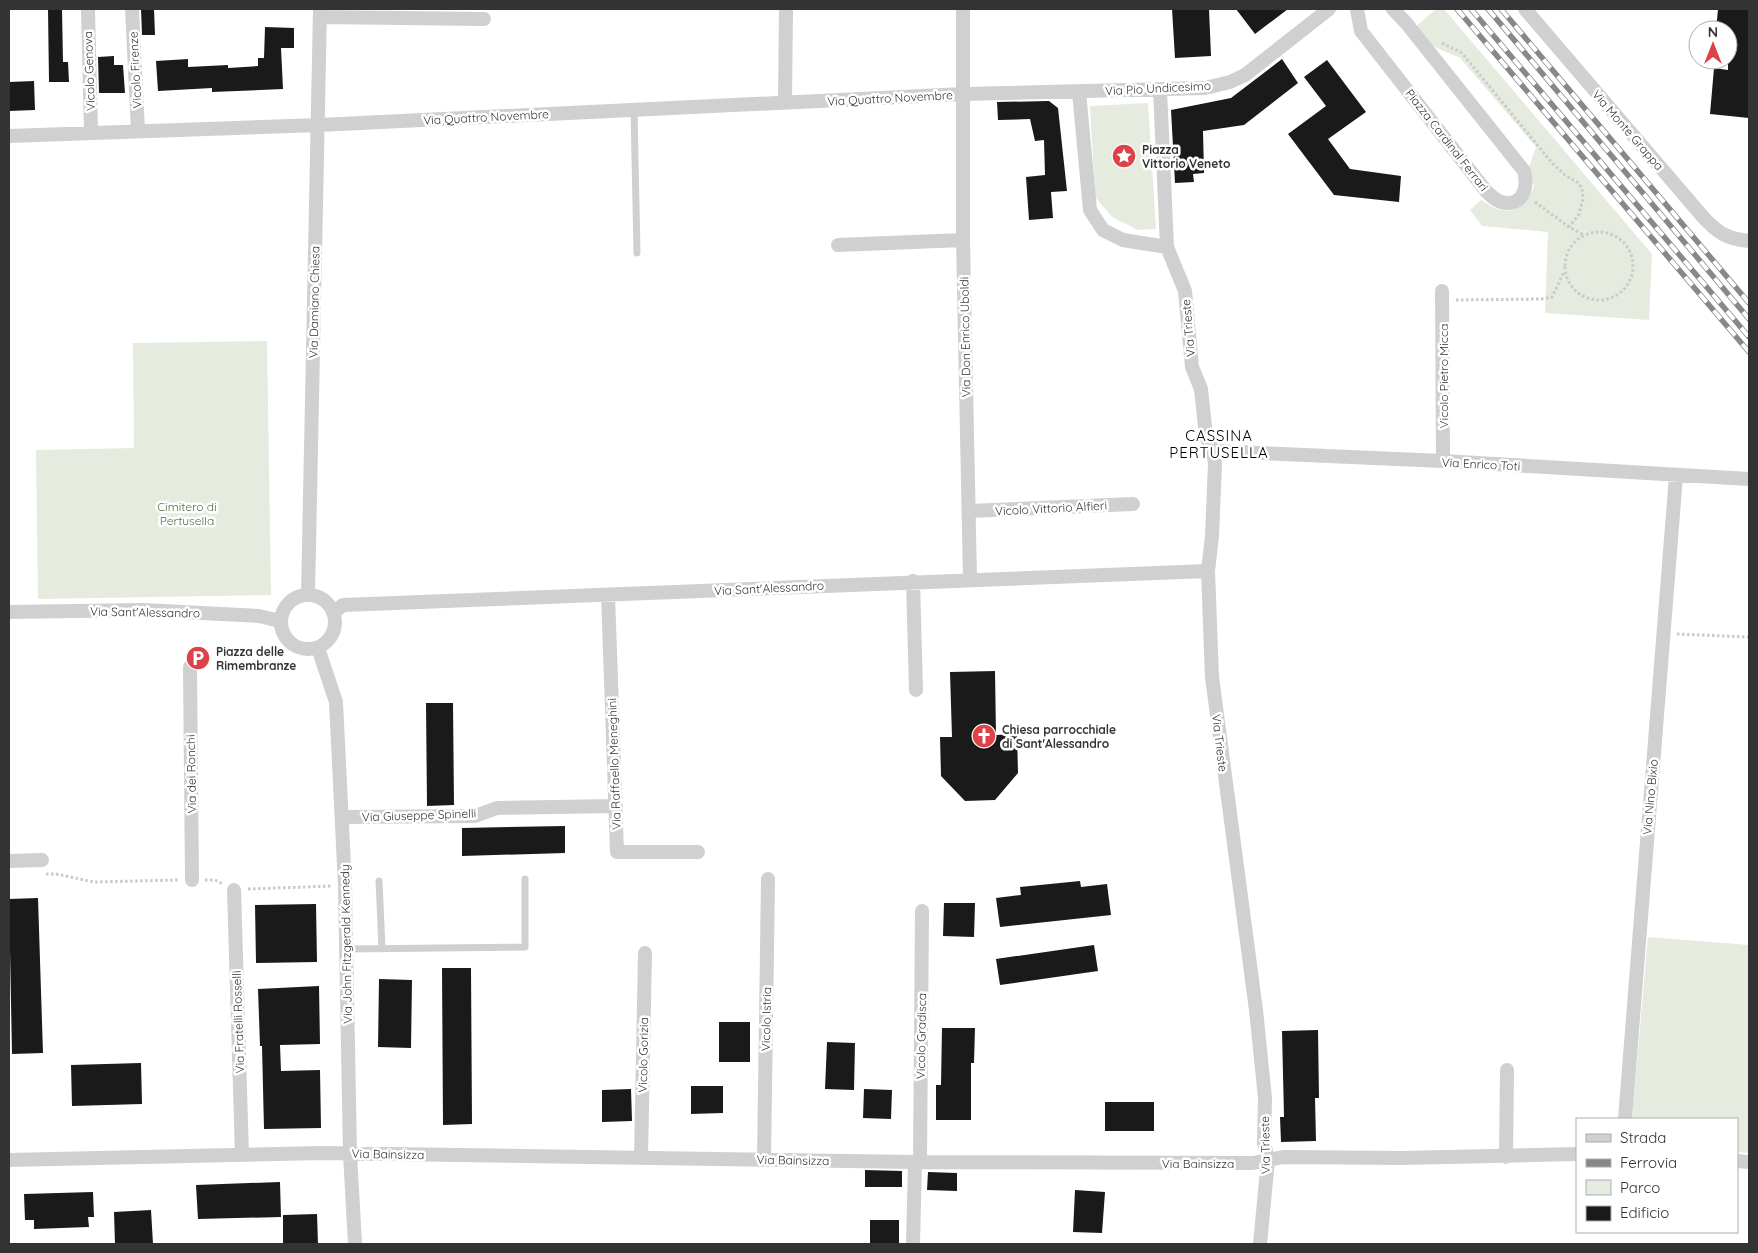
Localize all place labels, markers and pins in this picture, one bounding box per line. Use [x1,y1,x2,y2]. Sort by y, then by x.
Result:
place label: Piazza Vittorio Veneto [1142,142,1231,171]
place icon: Piazza Vittorio Veneto [1111,143,1137,169]
place label: Piazza delle Rimembranze [216,644,296,673]
parking icon: Piazza delle Rimembranze [185,645,211,671]
place label: Chiesa parrocchiale di Sant'Alessandro [1002,722,1116,751]
church icon: Chiesa parrocchiale di Sant'Alessandro [971,723,997,749]

